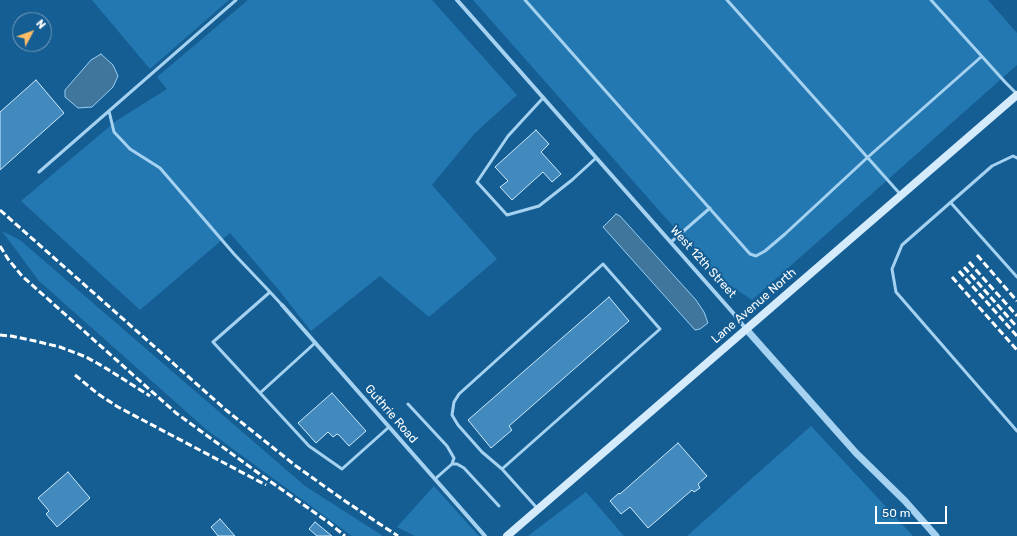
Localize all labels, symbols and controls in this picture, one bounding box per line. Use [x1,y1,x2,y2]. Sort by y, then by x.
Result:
north arrow [12,12,52,52]
text: N [33,17,48,32]
street label: West 12th Street [667,223,739,301]
street label: Lane Avenue North [709,265,799,347]
street label: Guthrie Road [362,382,420,446]
scale bar [877,498,949,524]
text: 50 m [882,506,910,520]

